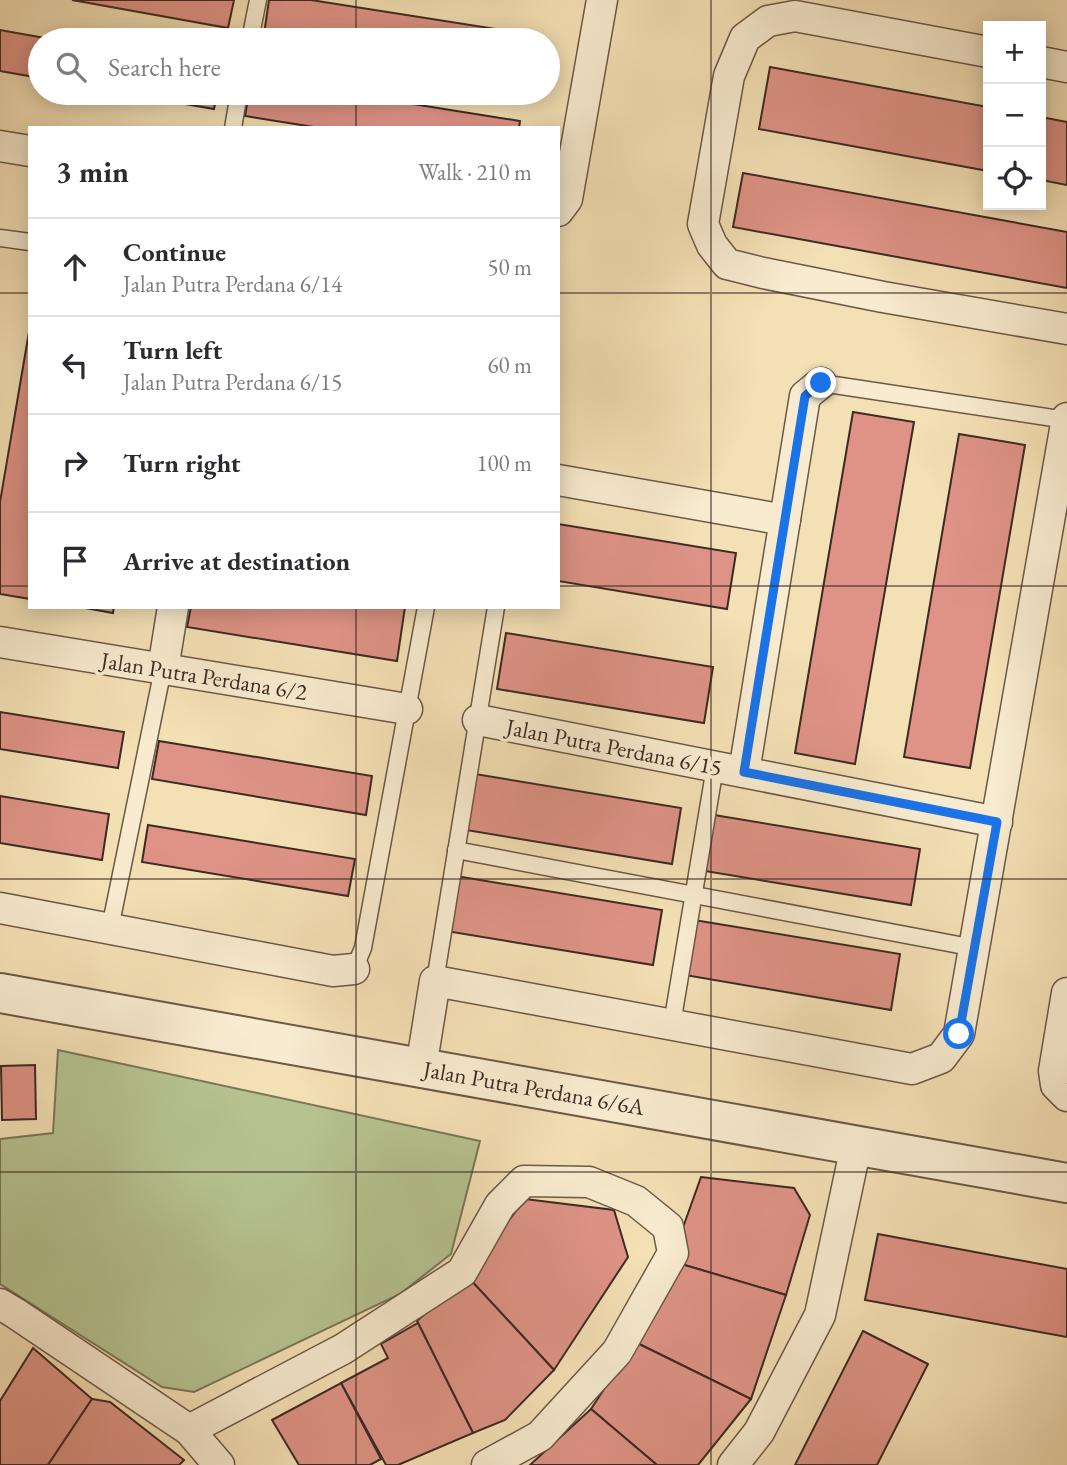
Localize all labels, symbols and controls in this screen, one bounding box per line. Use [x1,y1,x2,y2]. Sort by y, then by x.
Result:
map controls [983,21,1046,210]
button: + [983,21,1046,84]
search box [28,28,560,105]
icon: search [52,48,90,86]
text: Search here [108,50,221,84]
button: − [983,84,1046,147]
button: locate [983,147,1046,210]
text: 3 min [56,152,129,191]
text: Walk · 210 m [418,157,532,187]
text: Continue [123,235,226,269]
icon: ahead [56,248,94,286]
text: 50 m [487,252,532,282]
text: Jalan Putra Perdana 6/14 [123,269,342,299]
text: Turn left [123,333,222,367]
icon: left [56,346,94,384]
text: 60 m [487,350,532,380]
text: Jalan Putra Perdana 6/15 [123,367,342,397]
route end [805,367,836,398]
icon: right [56,444,94,482]
text: Turn right [123,446,241,480]
text: 100 m [476,448,532,478]
icon: arrive [56,542,94,580]
text: Arrive at destination [123,544,350,578]
street label: Jalan Putra Perdana 6/2 [97,645,309,707]
street label: Jalan Putra Perdana 6/15 [502,711,724,783]
route start [943,1018,974,1049]
street label: Jalan Putra Perdana 6/6A [419,1053,648,1122]

